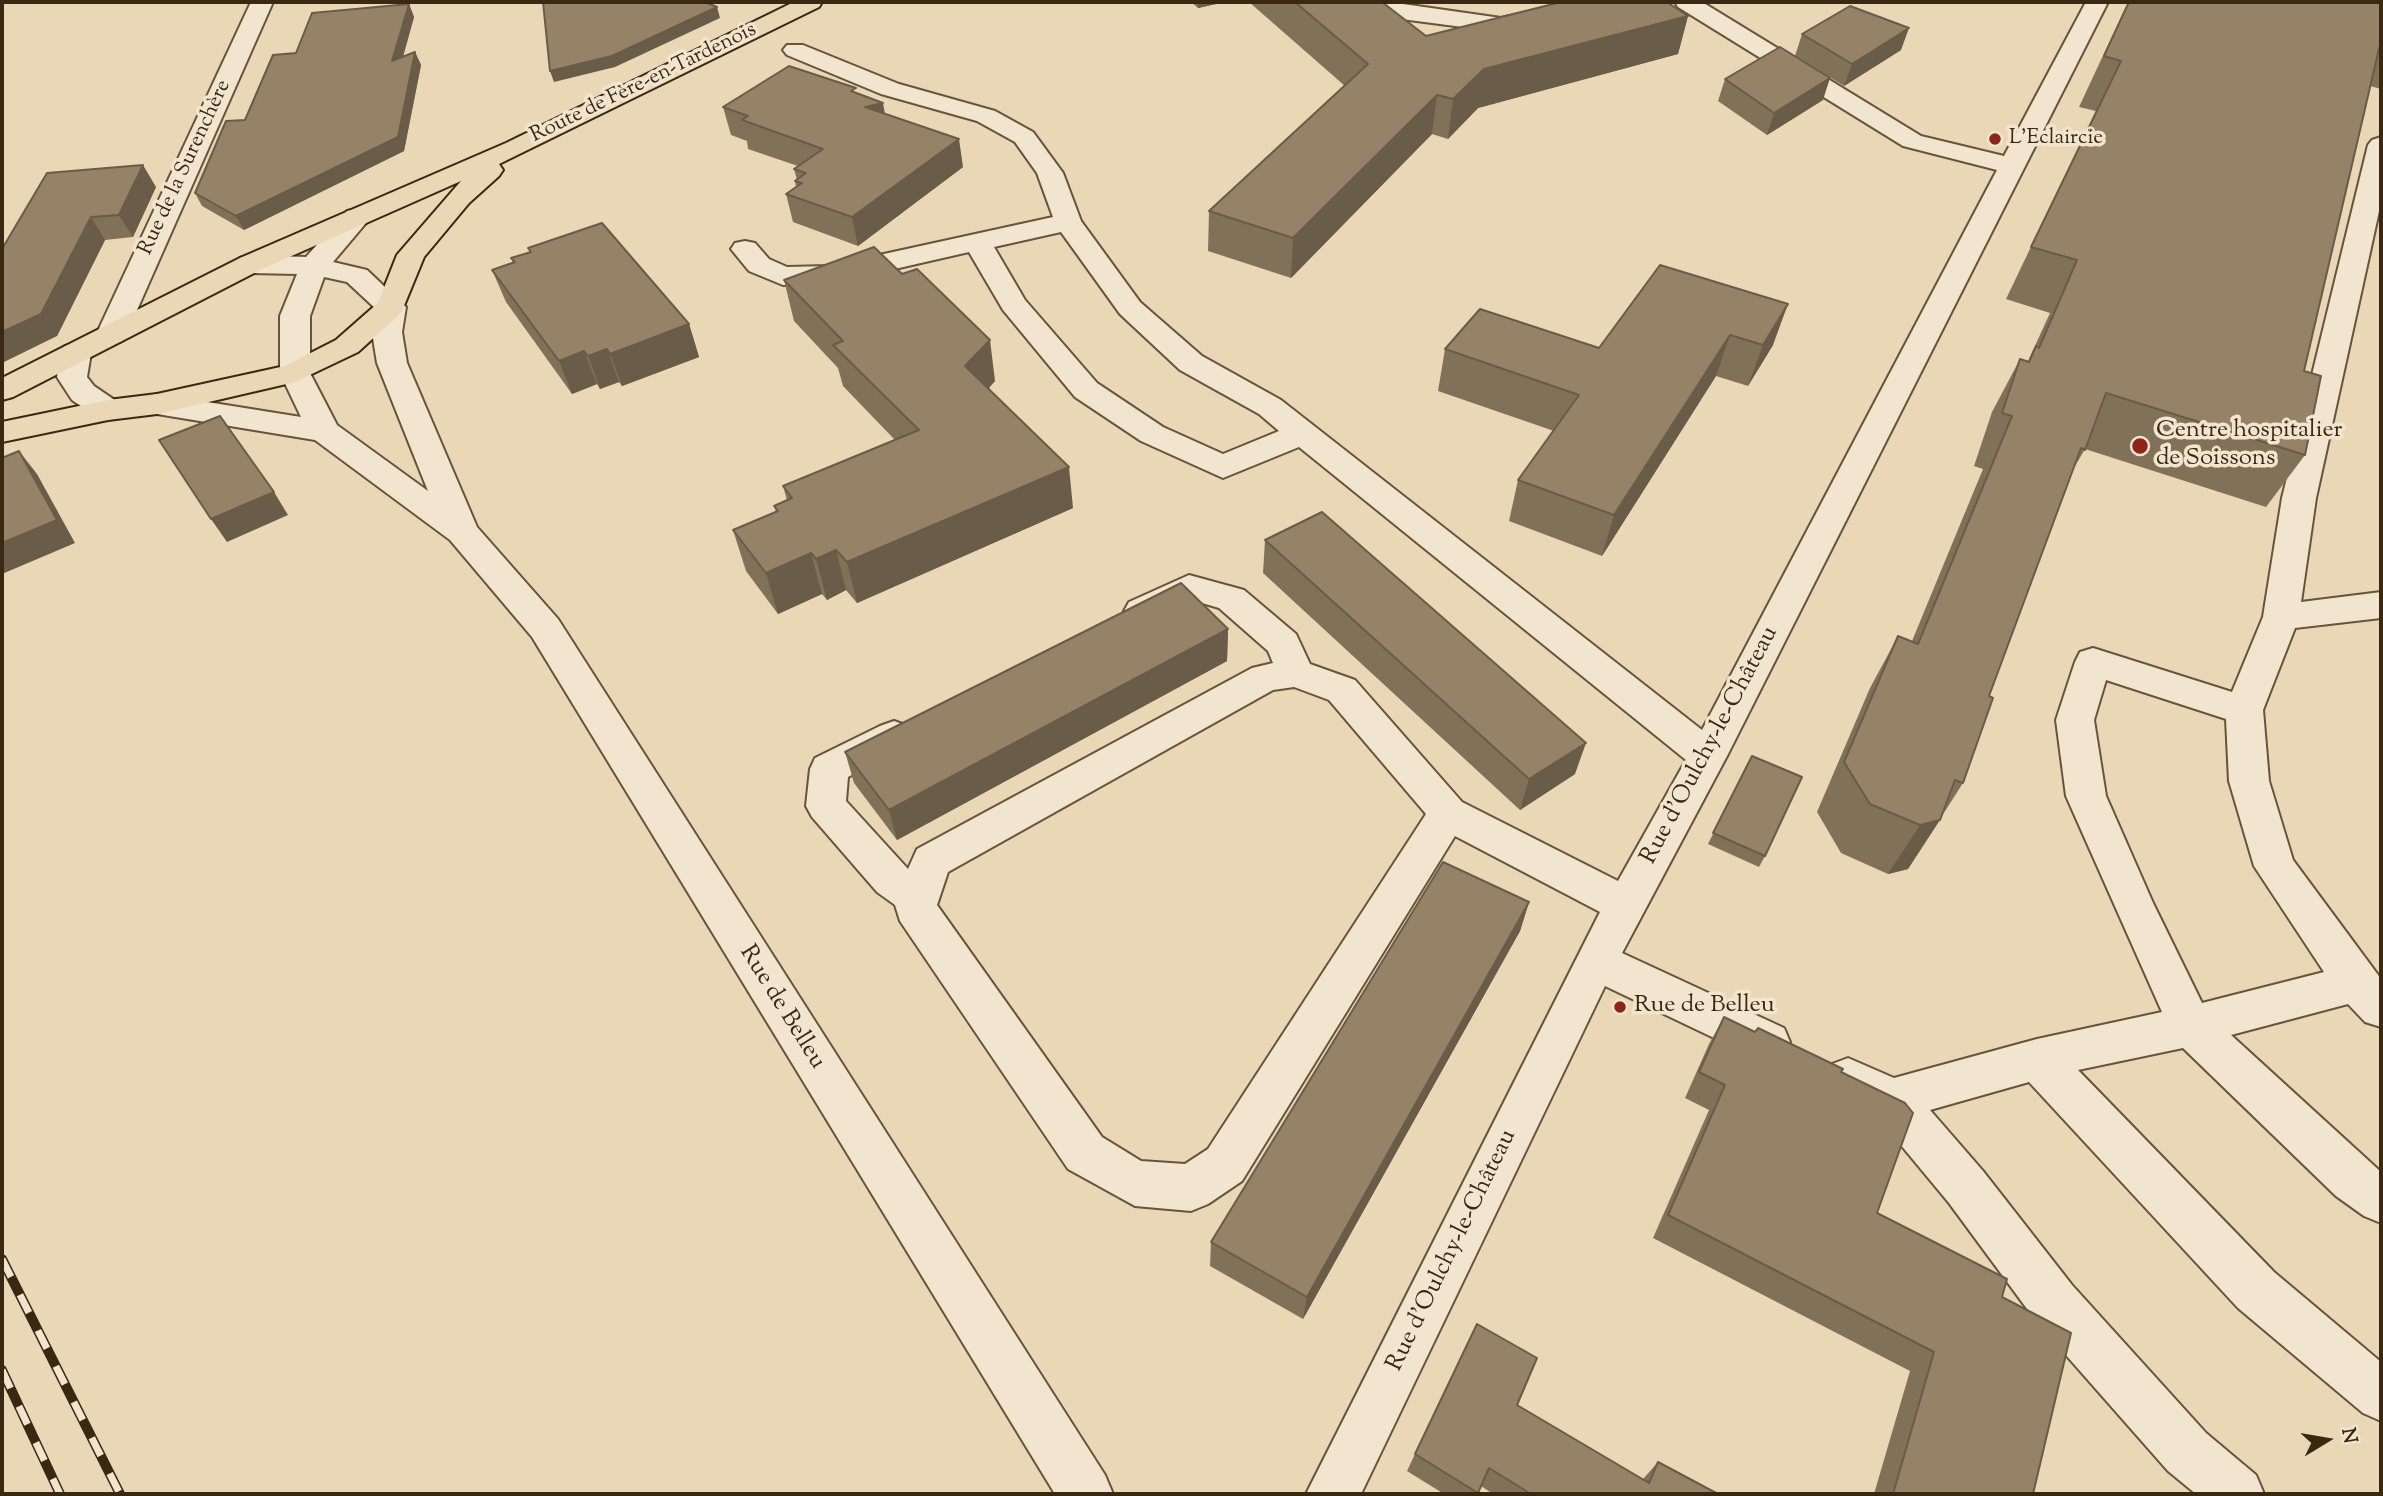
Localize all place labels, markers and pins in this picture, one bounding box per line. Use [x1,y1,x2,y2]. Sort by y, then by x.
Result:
place label: L'Eclaircie [2009,126,2103,152]
marker: L'Eclaircie [1987,131,2003,147]
place label: Centre hospitalier de Soissons [2156,418,2343,474]
marker: Centre hospitalier de Soissons [2130,436,2150,456]
place label: Rue de Belleu [1634,993,1775,1021]
marker: Rue de Belleu [1612,999,1628,1015]

